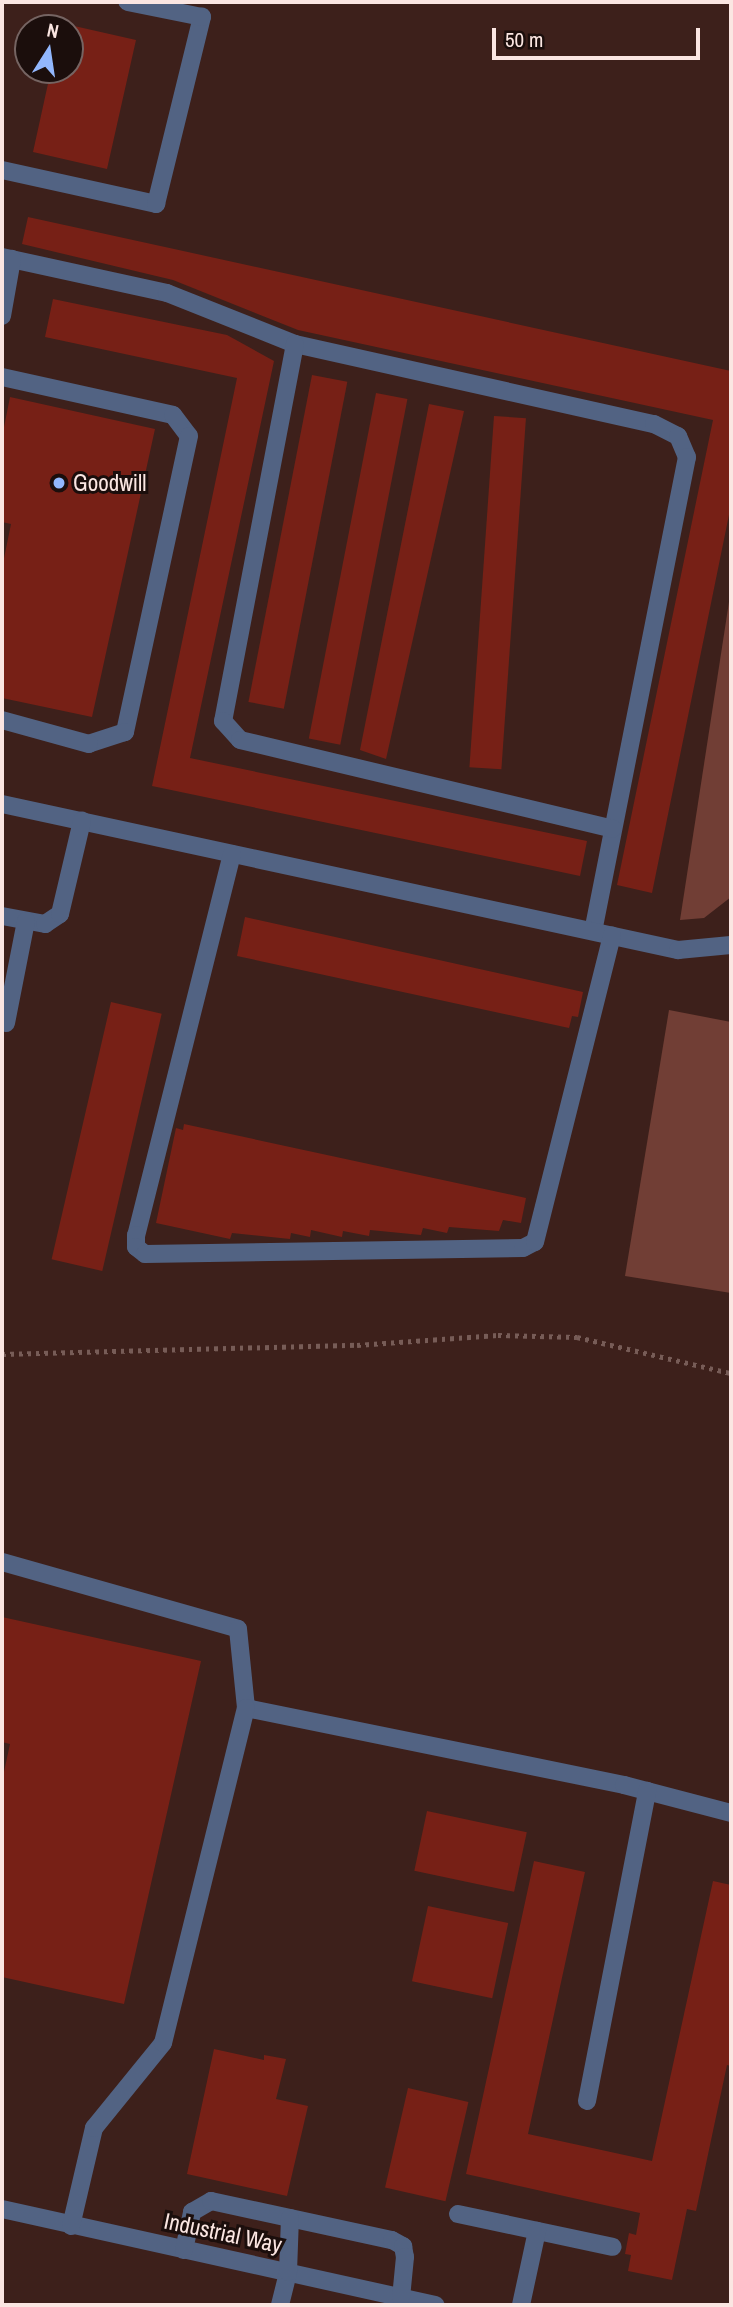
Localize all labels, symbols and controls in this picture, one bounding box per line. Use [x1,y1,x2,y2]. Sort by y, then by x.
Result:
north arrow [14,14,84,84]
scale bar [495,14,703,58]
text: N [45,17,61,44]
text: 50 m [505,25,543,54]
place label: Goodwill [73,469,146,497]
marker: Goodwill [51,475,67,491]
street label: Industrial Way [162,2207,284,2259]

